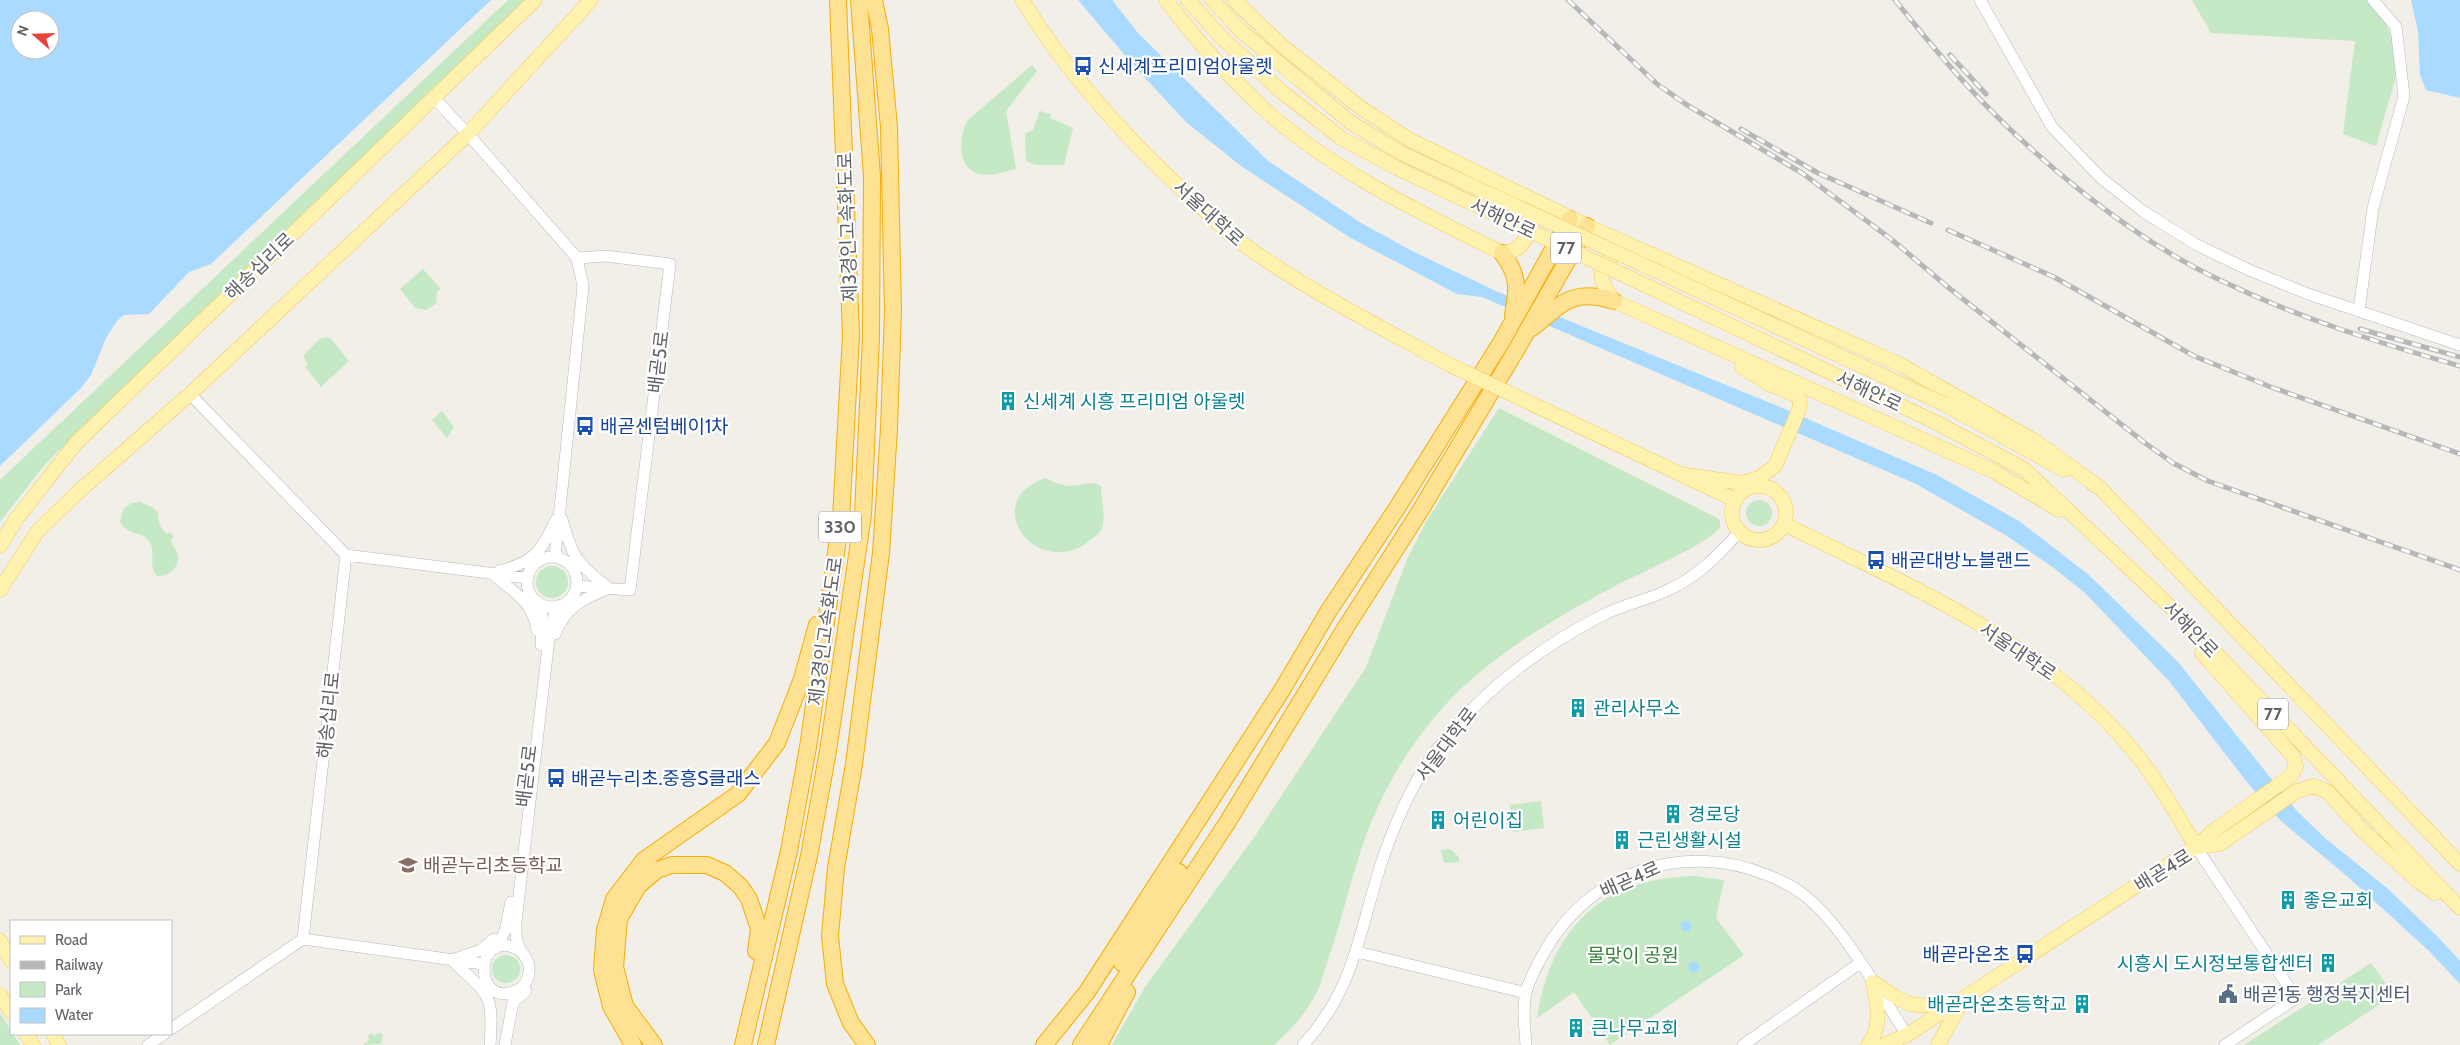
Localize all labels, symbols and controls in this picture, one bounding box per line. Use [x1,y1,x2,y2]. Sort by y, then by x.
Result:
north arrow [10,10,60,60]
text: N [13,23,33,38]
bus stop icon: 신세계프리미엄아울렛 [1072,55,1094,77]
place label: 신세계프리미엄아울렛 [1098,55,1273,78]
street label: 제3경인고속화도로 [833,152,862,302]
street label: 서울대학로 [1168,176,1249,251]
street label: 서해안로 [1466,193,1539,244]
street label: 해송십리로 [220,228,299,305]
road number: 77 [1551,232,1581,264]
street label: 배곧5로 [643,330,674,395]
street label: 서해안로 [1832,366,1905,417]
building icon: 신세계 시흥 프리미엄 아울렛 [997,390,1019,412]
place label: 신세계 시흥 프리미엄 아울렛 [1023,390,1246,413]
bus stop icon: 배곧센텀베이1차 [574,415,596,437]
place label: 배곧센텀베이1차 [600,415,729,438]
road number: 330 [819,512,861,542]
bus stop icon: 배곧대방노블랜드 [1865,549,1887,571]
place label: 배곧대방노블랜드 [1891,549,2031,572]
street label: 제3경인고속화도로 [804,555,847,707]
street label: 서해안로 [2158,596,2223,662]
street label: 서울대학로 [1975,617,2060,685]
street label: 해송십리로 [312,670,345,760]
building icon: 관리사무소 [1567,697,1589,719]
place label: 관리사무소 [1593,697,1680,720]
road number: 77 [2258,699,2288,730]
street label: 서울대학로 [1411,702,1482,786]
street label: 배곧5로 [511,744,542,809]
bus stop icon: 배곧누리초.중흥S클래스 [545,767,567,789]
place label: 배곧누리초.중흥S클래스 [571,767,761,790]
building icon: 경로당 [1662,803,1684,825]
place label: 경로당 [1688,803,1740,826]
building icon: 어린이집 [1427,809,1449,831]
place label: 어린이집 [1453,809,1523,832]
building icon: 근린생활시설 [1611,829,1633,851]
place label: 근린생활시설 [1637,829,1742,852]
street label: 배곧4로 [2130,844,2196,897]
school or university icon: 배곧누리초등학교 [397,854,419,876]
place label: 배곧누리초등학교 [423,854,563,877]
street label: 배곧4로 [1597,856,1664,903]
building icon: 좋은교회 [2277,889,2299,911]
place label: 좋은교회 [2303,889,2373,912]
legend [10,920,172,1035]
text: Road [55,931,88,949]
place label: 배곧라온초 [1923,943,2010,966]
bus stop icon: 배곧라온초 [2014,943,2036,965]
park label: 물맞이 공원 [1587,944,1679,967]
place label: 시흥시 도시정보통합센터 [2116,952,2313,975]
building icon: 시흥시 도시정보통합센터 [2317,952,2339,974]
text: Railway [55,956,104,974]
text: Park [55,981,82,999]
public building icon: 배곧1동 행정복지센터 [2217,983,2239,1005]
place label: 배곧1동 행정복지센터 [2243,983,2411,1006]
place label: 배곧라온초등학교 [1927,993,2067,1016]
building icon: 배곧라온초등학교 [2071,993,2093,1015]
text: Water [55,1006,93,1024]
building icon: 큰나무교회 [1565,1017,1587,1039]
place label: 큰나무교회 [1591,1017,1678,1040]

